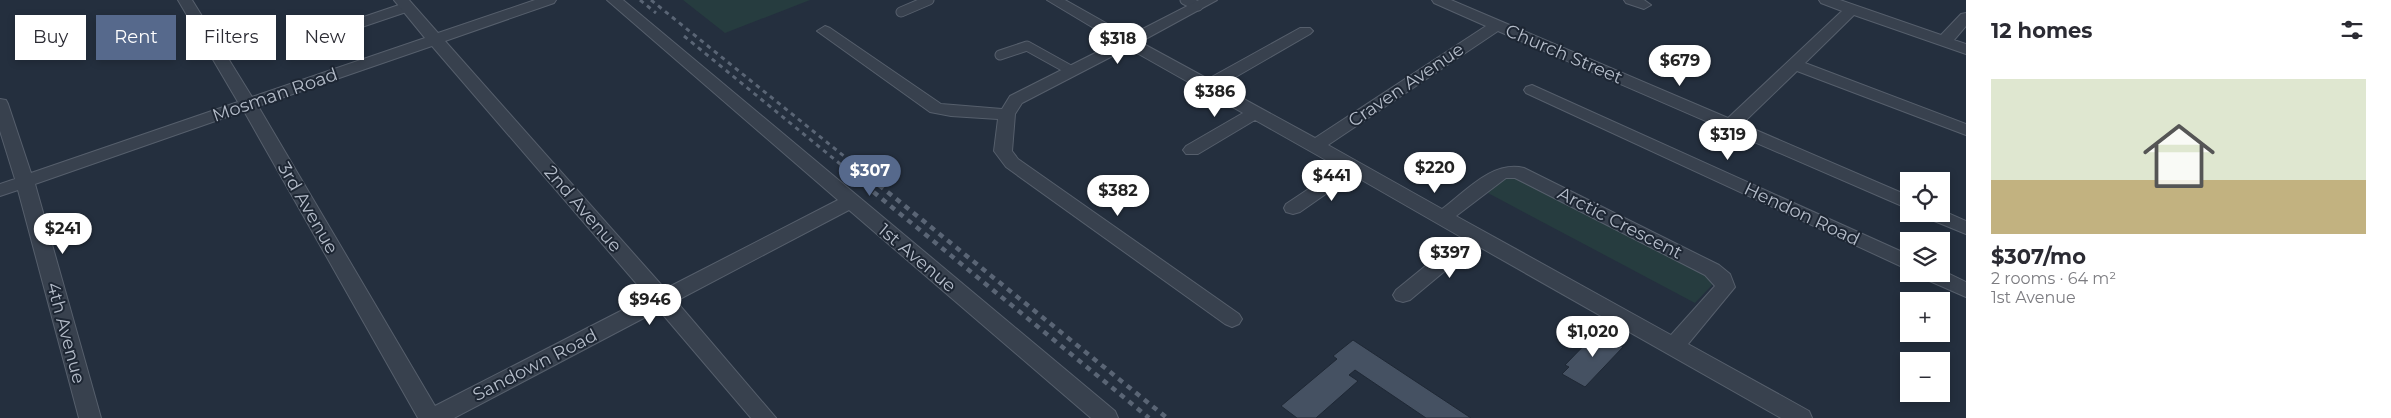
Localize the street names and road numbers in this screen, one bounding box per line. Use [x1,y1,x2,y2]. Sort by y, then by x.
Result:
street label: Church Street [1502,19,1626,89]
street label: Craven Avenue [1344,38,1468,132]
street label: Mosman Road [210,63,340,127]
street label: 3rd Avenue [273,158,343,258]
street label: 2nd Avenue [540,161,627,257]
street label: Hendon Road [1741,178,1863,250]
street label: Arctic Crescent [1554,182,1686,264]
street label: 1st Avenue [873,219,961,297]
street label: 4th Avenue [42,280,90,386]
street label: Sandown Road [469,324,601,406]

